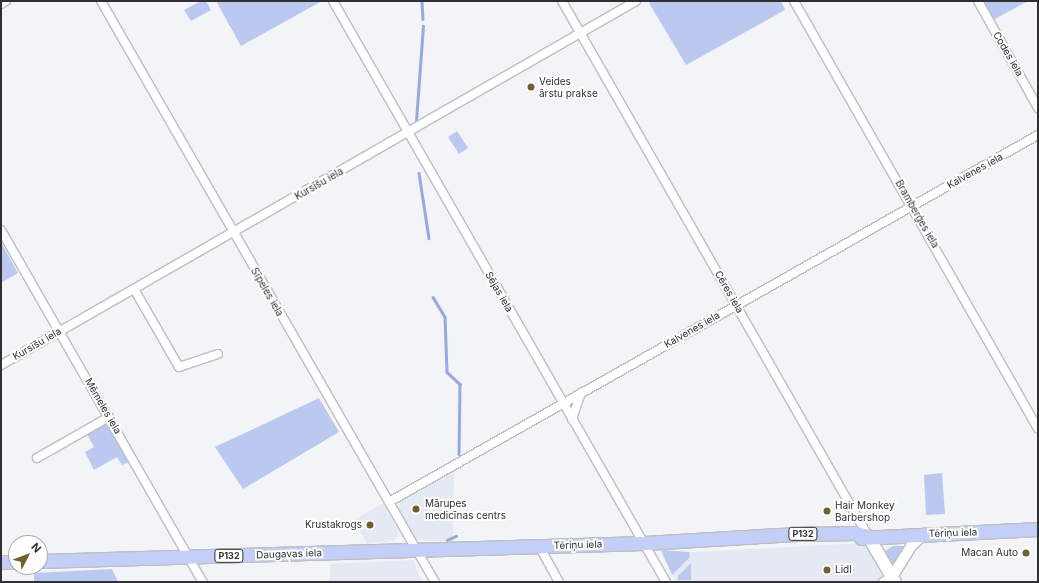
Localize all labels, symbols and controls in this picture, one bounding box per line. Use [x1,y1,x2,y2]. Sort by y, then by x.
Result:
street label: Codes iela [990,30,1026,78]
place label: Veides ārstu prakse [539,75,598,98]
marker: Veides ārstu prakse [526,82,536,92]
street label: Kalvenes iela [945,151,1005,191]
street label: Kursīšu iela [293,165,345,203]
street label: Bramberģes iela [893,178,941,250]
street label: Sīpeles iela [248,266,286,318]
street label: Cēres iela [712,269,746,315]
street label: Sējas iela [483,270,515,314]
street label: Kalvenes iela [662,309,722,351]
street label: Kursīšu iela [11,325,63,363]
street label: Mēmeles iela [82,376,124,436]
place label: Mārupes medicīnas centrs [425,497,506,520]
place label: Hair Monkey Barbershop [835,499,895,522]
marker: Mārupes medicīnas centrs [410,503,422,515]
marker: Hair Monkey Barbershop [822,506,832,516]
place label: Krustakrogs [305,519,362,531]
marker: Krustakrogs [365,520,375,530]
street label: Tēriņu iela [928,526,978,540]
road number: P132 [788,527,818,541]
north arrow [8,535,48,575]
street label: Tēriņu iela [553,538,603,552]
text: N [28,540,44,555]
street label: Daugavas iela [256,547,322,561]
place label: Macan Auto [961,547,1018,559]
marker: Macan Auto [1021,548,1031,558]
road number: P132 [214,549,244,563]
place label: Lidl [835,564,852,576]
marker: Lidl [822,565,832,575]

